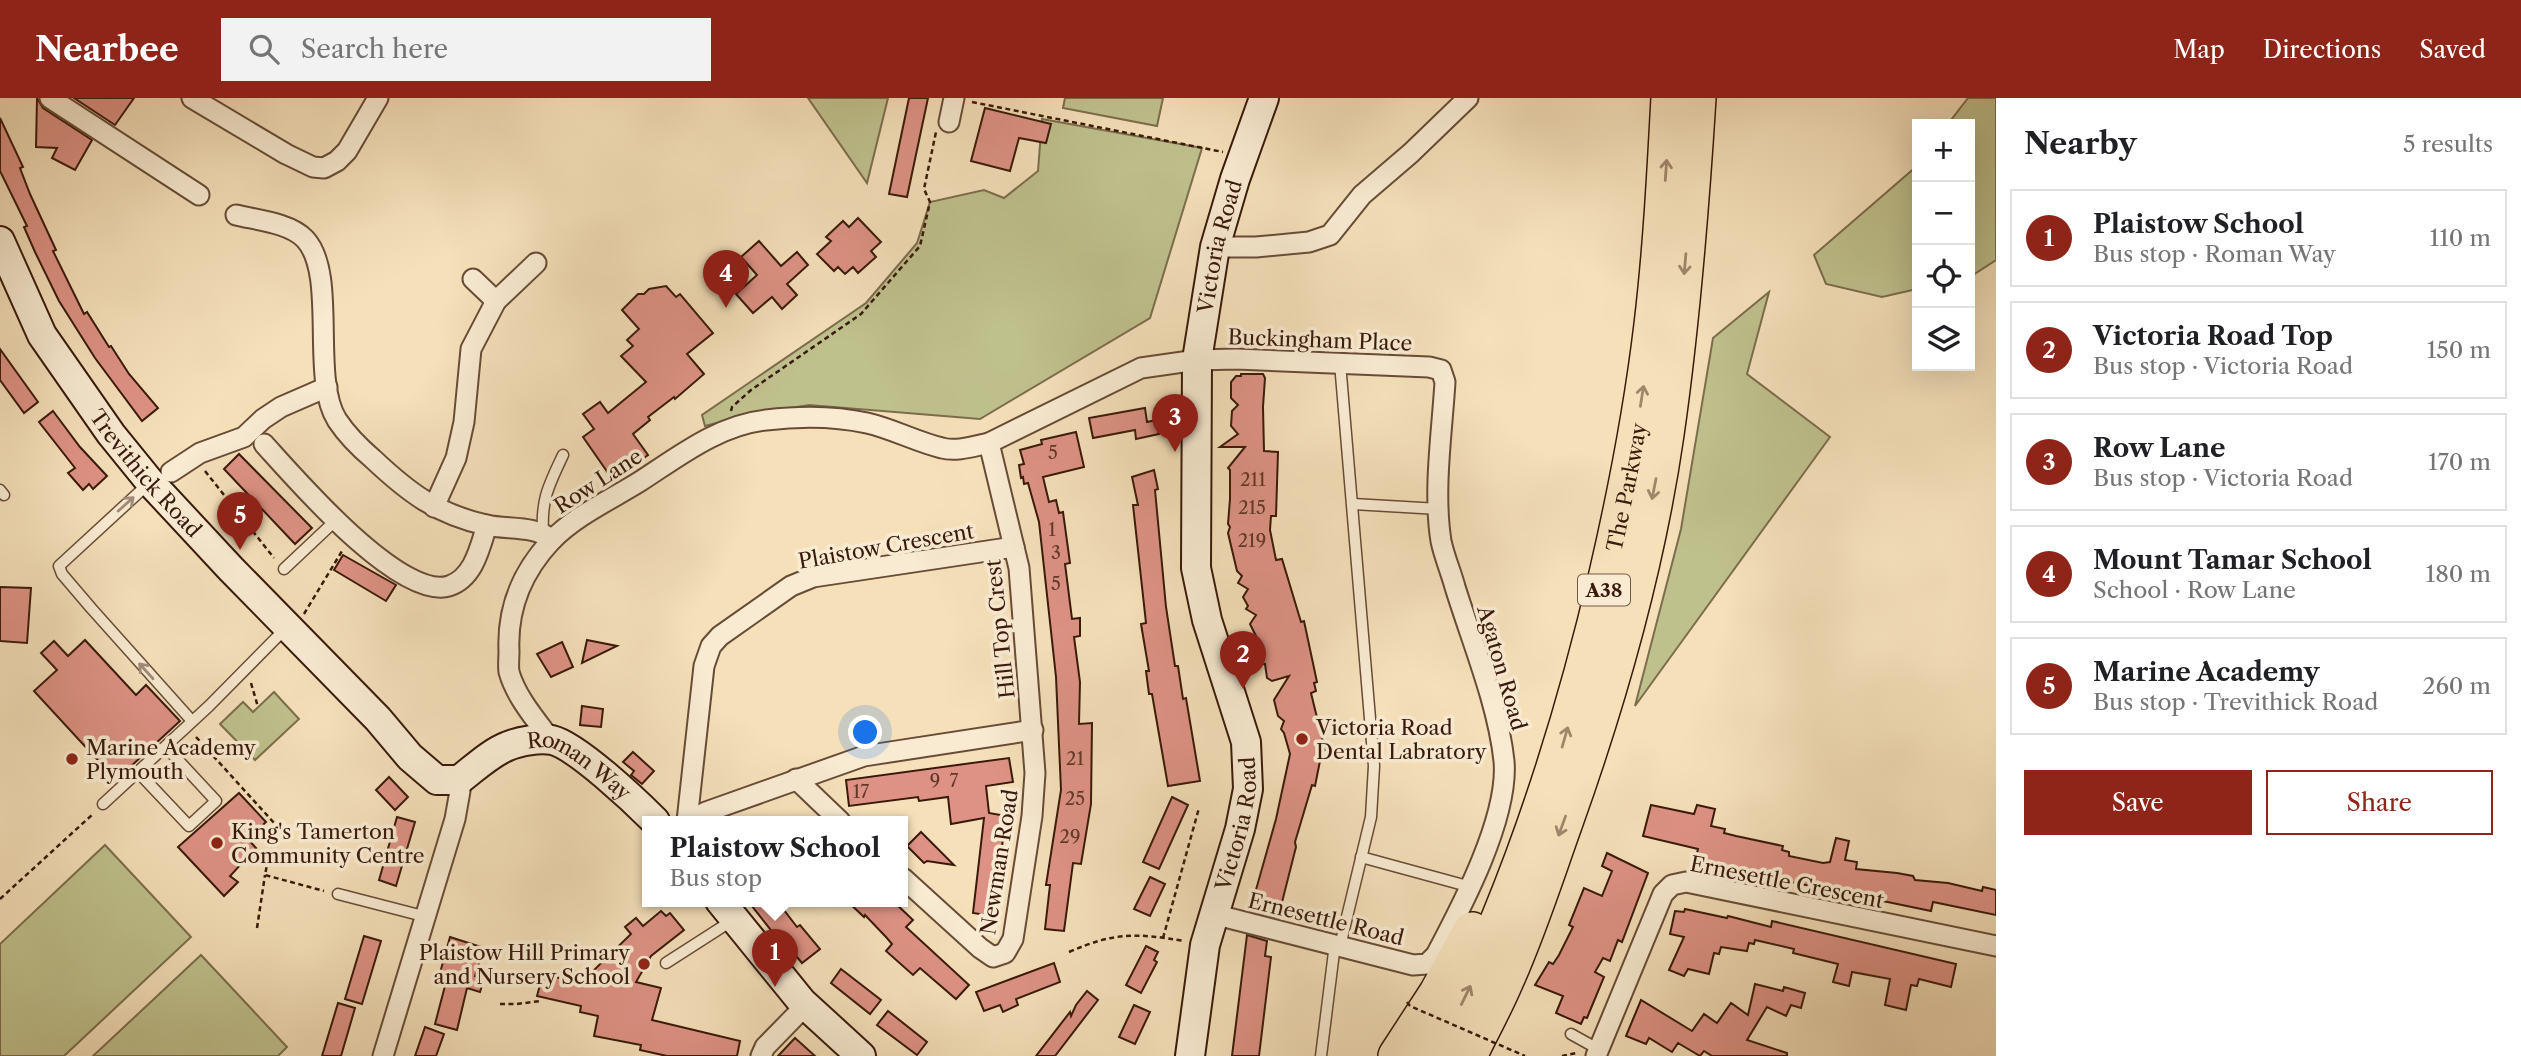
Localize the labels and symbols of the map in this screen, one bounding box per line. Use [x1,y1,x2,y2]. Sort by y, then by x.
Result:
one-way arrow [1660,159,1673,182]
street label: Victoria Road [1192,177,1247,316]
pin: 4 [703,250,749,308]
one-way arrow [1678,252,1691,275]
street label: Buckingham Place [1227,324,1413,356]
one-way arrow [1636,385,1649,408]
pin: 3 [1152,394,1198,452]
street label: Trevithick Road [85,404,207,542]
street label: The Parkway [1601,421,1651,554]
house number: 5 [1048,442,1058,464]
street label: Row Lane [549,443,647,519]
house number: 211 [1240,469,1266,491]
one-way arrow [1647,477,1661,500]
pin: 5 [217,492,263,550]
one-way arrow [116,496,134,512]
house number: 215 [1238,497,1266,519]
street label: Plaistow Crescent [796,518,976,574]
house number: 1 [1048,519,1056,541]
house number: 219 [1238,530,1266,552]
house number: 3 [1051,542,1061,564]
street label: Hill Top Crest [980,558,1020,700]
house number: 5 [1051,573,1061,595]
road number: A38 [1578,575,1630,606]
street label: Agaton Road [1472,602,1532,733]
pin: 2 [1220,631,1266,689]
one-way arrow [138,662,154,680]
your location [848,715,882,749]
place label: Victoria Road Dental Labratory [1315,715,1487,764]
street label: Roman Way [526,726,637,805]
one-way arrow [1559,726,1572,748]
marker: Victoria Road Dental Labratory [1294,731,1310,747]
place label: Marine Academy Plymouth [86,735,256,784]
house number: 21 [1066,748,1084,770]
marker: Marine Academy Plymouth [64,751,80,767]
street label: Victoria Road [1209,756,1261,894]
house number: 9 [930,770,940,792]
house number: 7 [950,770,959,792]
house number: 17 [853,781,869,803]
street label: Newman Road [975,787,1023,937]
house number: 25 [1065,788,1085,810]
one-way arrow [1555,815,1567,837]
place label: King's Tamerton Community Centre [231,819,425,868]
house number: 29 [1060,826,1080,848]
marker: King's Tamerton Community Centre [209,835,225,851]
street label: Ernesettle Crescent [1688,851,1886,913]
street label: Ernesettle Road [1246,888,1407,950]
pin: 1 [752,929,798,987]
place label: Plaistow Hill Primary and Nursery School [419,940,630,989]
marker: Plaistow Hill Primary and Nursery School [636,956,652,972]
one-way arrow [1460,985,1474,1006]

